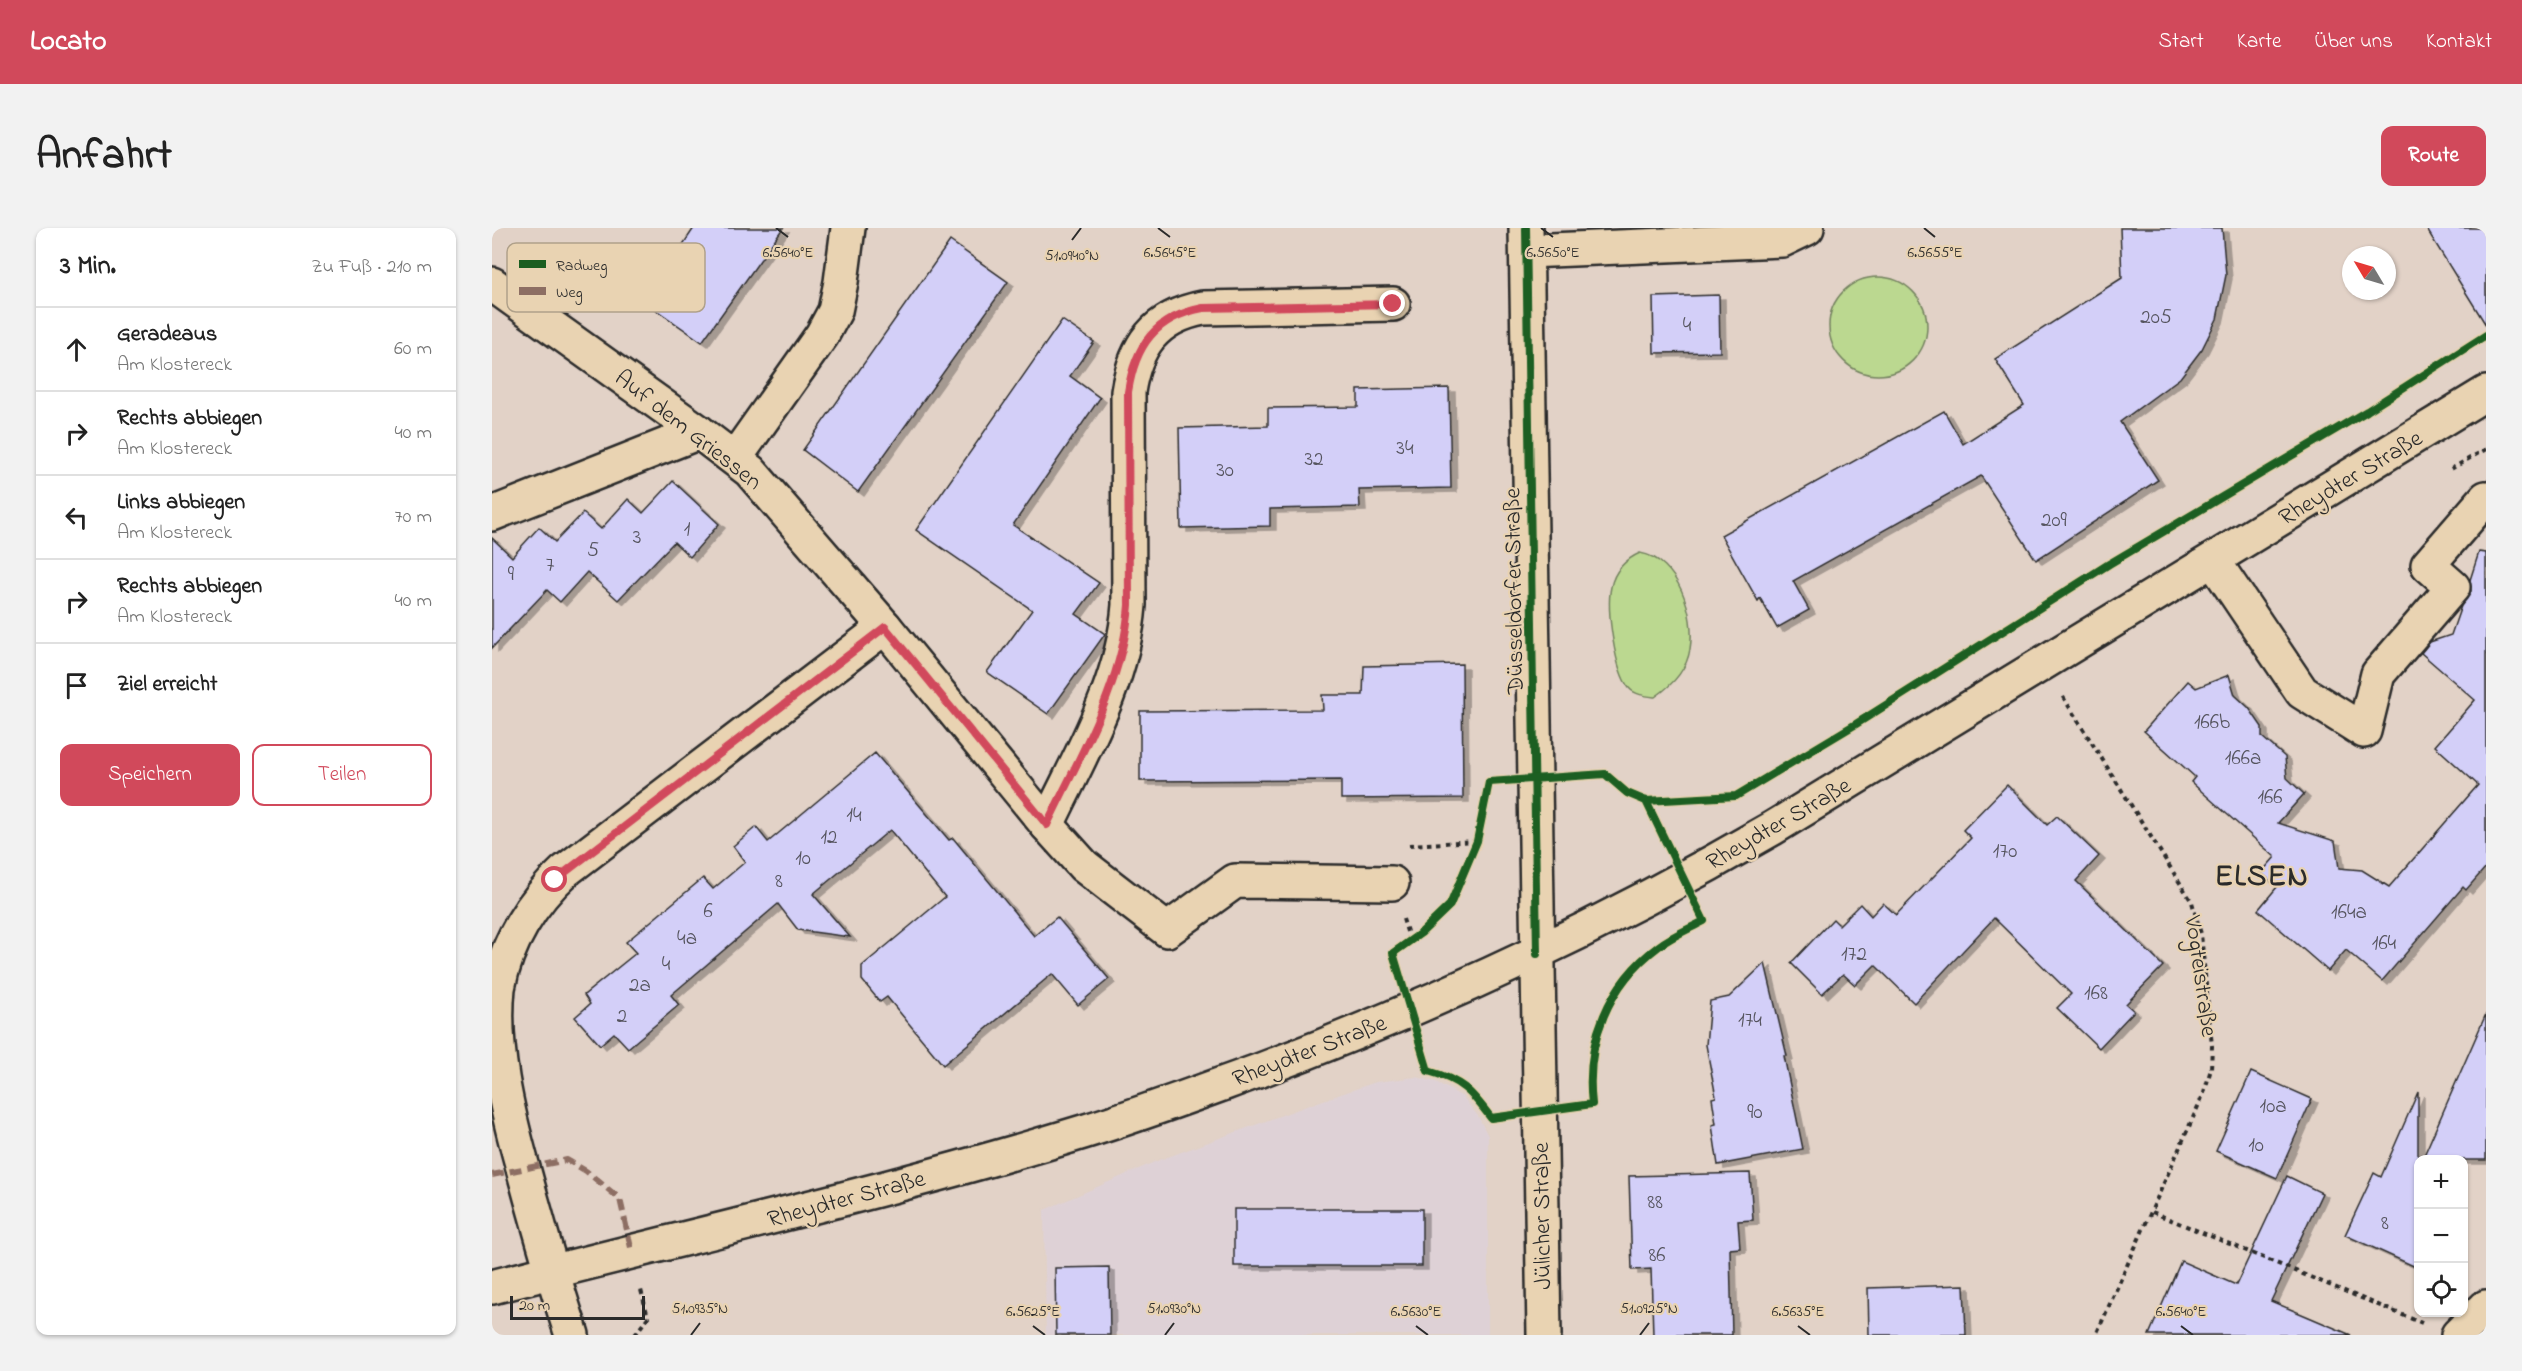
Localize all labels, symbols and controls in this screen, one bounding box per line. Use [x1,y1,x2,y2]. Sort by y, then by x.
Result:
text: Locato [30,22,106,63]
text: Start [2158,27,2204,57]
text: Karte [2237,27,2281,57]
text: Über uns [2314,27,2393,57]
text: Kontakt [2426,27,2492,57]
text: Anfahrt [36,126,172,187]
button: Route [2381,126,2486,186]
text: 6.5640°E [763,242,813,264]
text: 6.5645°E [1144,242,1196,264]
text: 6.5650°E [1526,242,1580,264]
text: 6.5655°E [1907,242,1963,264]
legend [507,243,705,312]
text: 51.0940°N [1045,245,1099,267]
north arrow [2342,246,2396,300]
text: 3 Min. [60,248,116,286]
text: Zu Fuß · 210 m [311,253,432,282]
text: Radweg [556,254,607,278]
text: Weg [556,281,583,305]
route end [1379,290,1405,316]
house number: 205 [2140,303,2172,333]
house number: 4 [1683,311,1692,341]
text: Geradeaus [117,319,217,351]
icon: ahead [60,333,93,366]
text: 60 m [394,335,432,364]
text: Am Klostereck [117,351,232,380]
street label: Auf dem Griessen [606,362,769,500]
text: Rechts abbiegen [117,403,262,435]
icon: right [60,417,93,450]
text: 40 m [395,419,432,448]
street label: Rheydter Straße [2273,422,2431,537]
house number: 34 [1396,434,1414,464]
text: Am Klostereck [117,435,232,464]
house number: 32 [1304,445,1324,475]
house number: 30 [1216,456,1234,486]
text: Links abbiegen [117,487,245,519]
street label: Düsseldorfer Straße [1496,487,1535,695]
icon: left [60,501,93,534]
text: 70 m [395,503,432,532]
house number: 209 [2041,506,2068,536]
house number: 1 [684,515,691,545]
text: Am Klostereck [117,519,232,548]
house number: 3 [633,523,641,553]
house number: 5 [587,536,599,566]
house number: 7 [546,551,555,581]
house number: 9 [508,560,515,590]
text: Rechts abbiegen [117,571,262,603]
icon: right [60,585,93,618]
text: 40 m [395,587,432,616]
text: Am Klostereck [117,603,232,632]
icon: arrive [60,669,93,702]
text: Ziel erreicht [117,669,217,701]
house number: 166b [2194,708,2230,738]
button: Speichern [60,744,240,806]
button: Teilen [252,744,432,806]
house number: 166a [2225,744,2261,774]
street label: Rheydter Straße [1700,769,1859,882]
house number: 166 [2257,783,2283,813]
house number: 14 [846,801,862,831]
house number: 12 [820,823,838,853]
house number: 170 [1993,837,2017,867]
house number: 10 [795,844,811,874]
district label: ELSEN [2215,856,2309,900]
route start [541,866,567,892]
house number: 8 [775,867,783,897]
house number: 6 [703,897,713,927]
house number: 164a [2331,898,2367,928]
street label: Vogteistraße [2174,913,2225,1039]
house number: 4a [677,924,697,954]
house number: 164 [2372,929,2397,959]
house number: 172 [1841,940,1867,970]
house number: 4 [662,950,671,980]
house number: 2a [629,971,651,1001]
house number: 168 [2084,979,2108,1009]
house number: 2 [617,1002,627,1032]
house number: 174 [1738,1006,1762,1036]
street label: Rheydter Straße [1228,1007,1393,1099]
house number: 10a [2259,1092,2287,1122]
house number: 90 [1747,1098,1763,1128]
house number: 10 [2248,1131,2264,1161]
street label: Jülicher Straße [1525,1142,1562,1290]
map controls [2414,1155,2468,1317]
button: + [2414,1155,2468,1209]
street label: Rheydter Straße [764,1162,930,1239]
house number: 88 [1647,1188,1663,1218]
house number: 8 [2381,1209,2389,1239]
button: − [2414,1209,2468,1263]
house number: 86 [1648,1241,1666,1271]
button: locate [2414,1263,2468,1317]
scale bar [510,1293,645,1320]
text: 20 m [519,1294,550,1318]
text: 51.0935°N [672,1298,728,1320]
text: 51.0930°N [1147,1298,1201,1320]
text: 51.0925°N [1620,1298,1678,1320]
text: 6.5625°E [1006,1301,1060,1323]
text: 6.5630°E [1391,1301,1441,1323]
text: 6.5635°E [1772,1301,1824,1323]
text: 6.5640°E [2156,1301,2206,1323]

